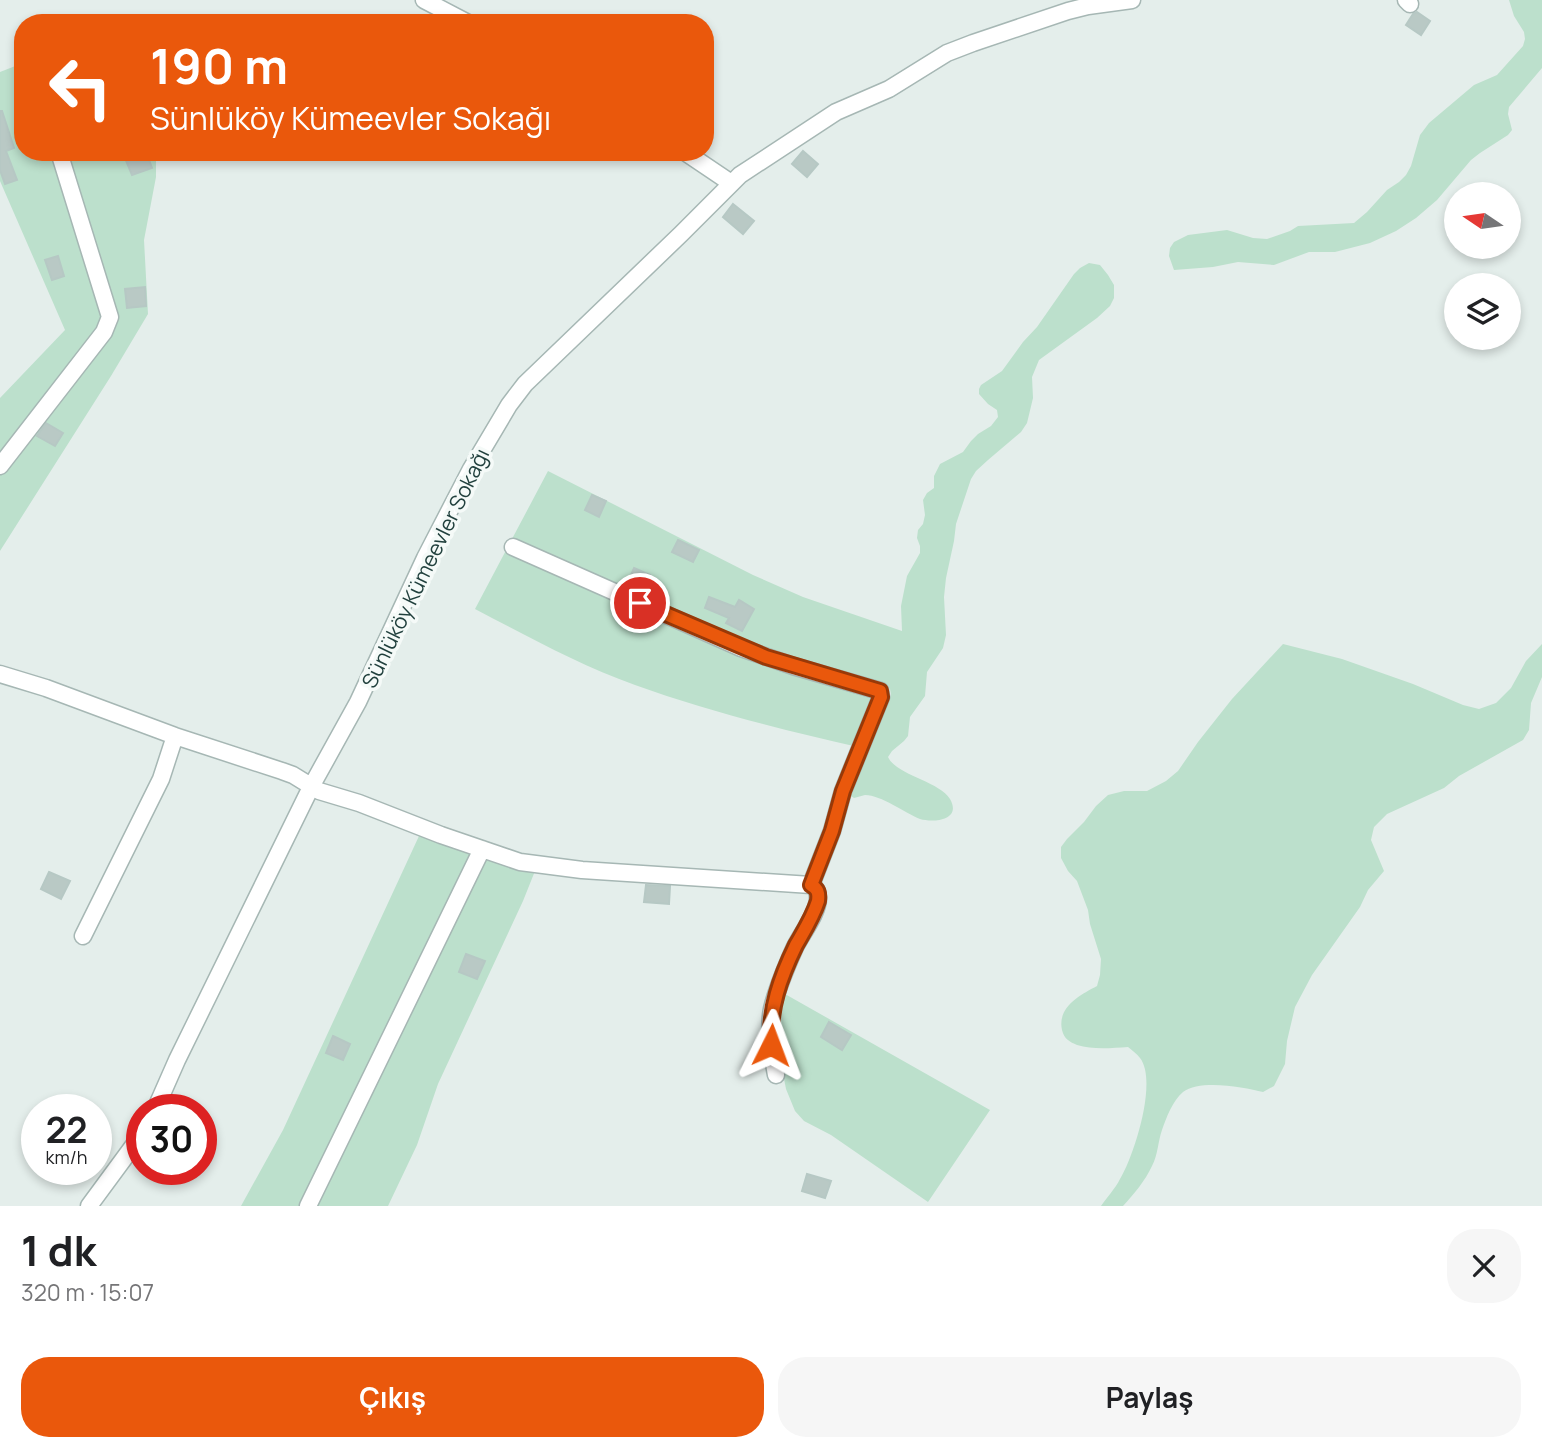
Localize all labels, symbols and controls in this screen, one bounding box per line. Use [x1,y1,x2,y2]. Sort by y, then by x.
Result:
text: 190 m [150,32,288,99]
icon: left [35,42,126,133]
text: Sünlüköy Kümeevler Sokağı [150,96,551,140]
north arrow [1444,182,1521,259]
map controls [1444,182,1521,350]
button: layers [1444,273,1521,350]
street label: Sünlüköy Kümeevler Sokağı [355,444,495,692]
pin [610,573,670,633]
icon: arrive [621,584,659,622]
position arrow [734,1008,808,1082]
speed limit sign: 30 [126,1094,217,1185]
text: 22 [46,1106,87,1154]
text: km/h [46,1145,87,1169]
text: 1 dk [21,1221,96,1279]
button: close [1447,1229,1521,1303]
text: 320 m · 15:07 [21,1276,154,1308]
button: Çıkış [21,1357,764,1437]
button: Paylaş [778,1357,1521,1437]

